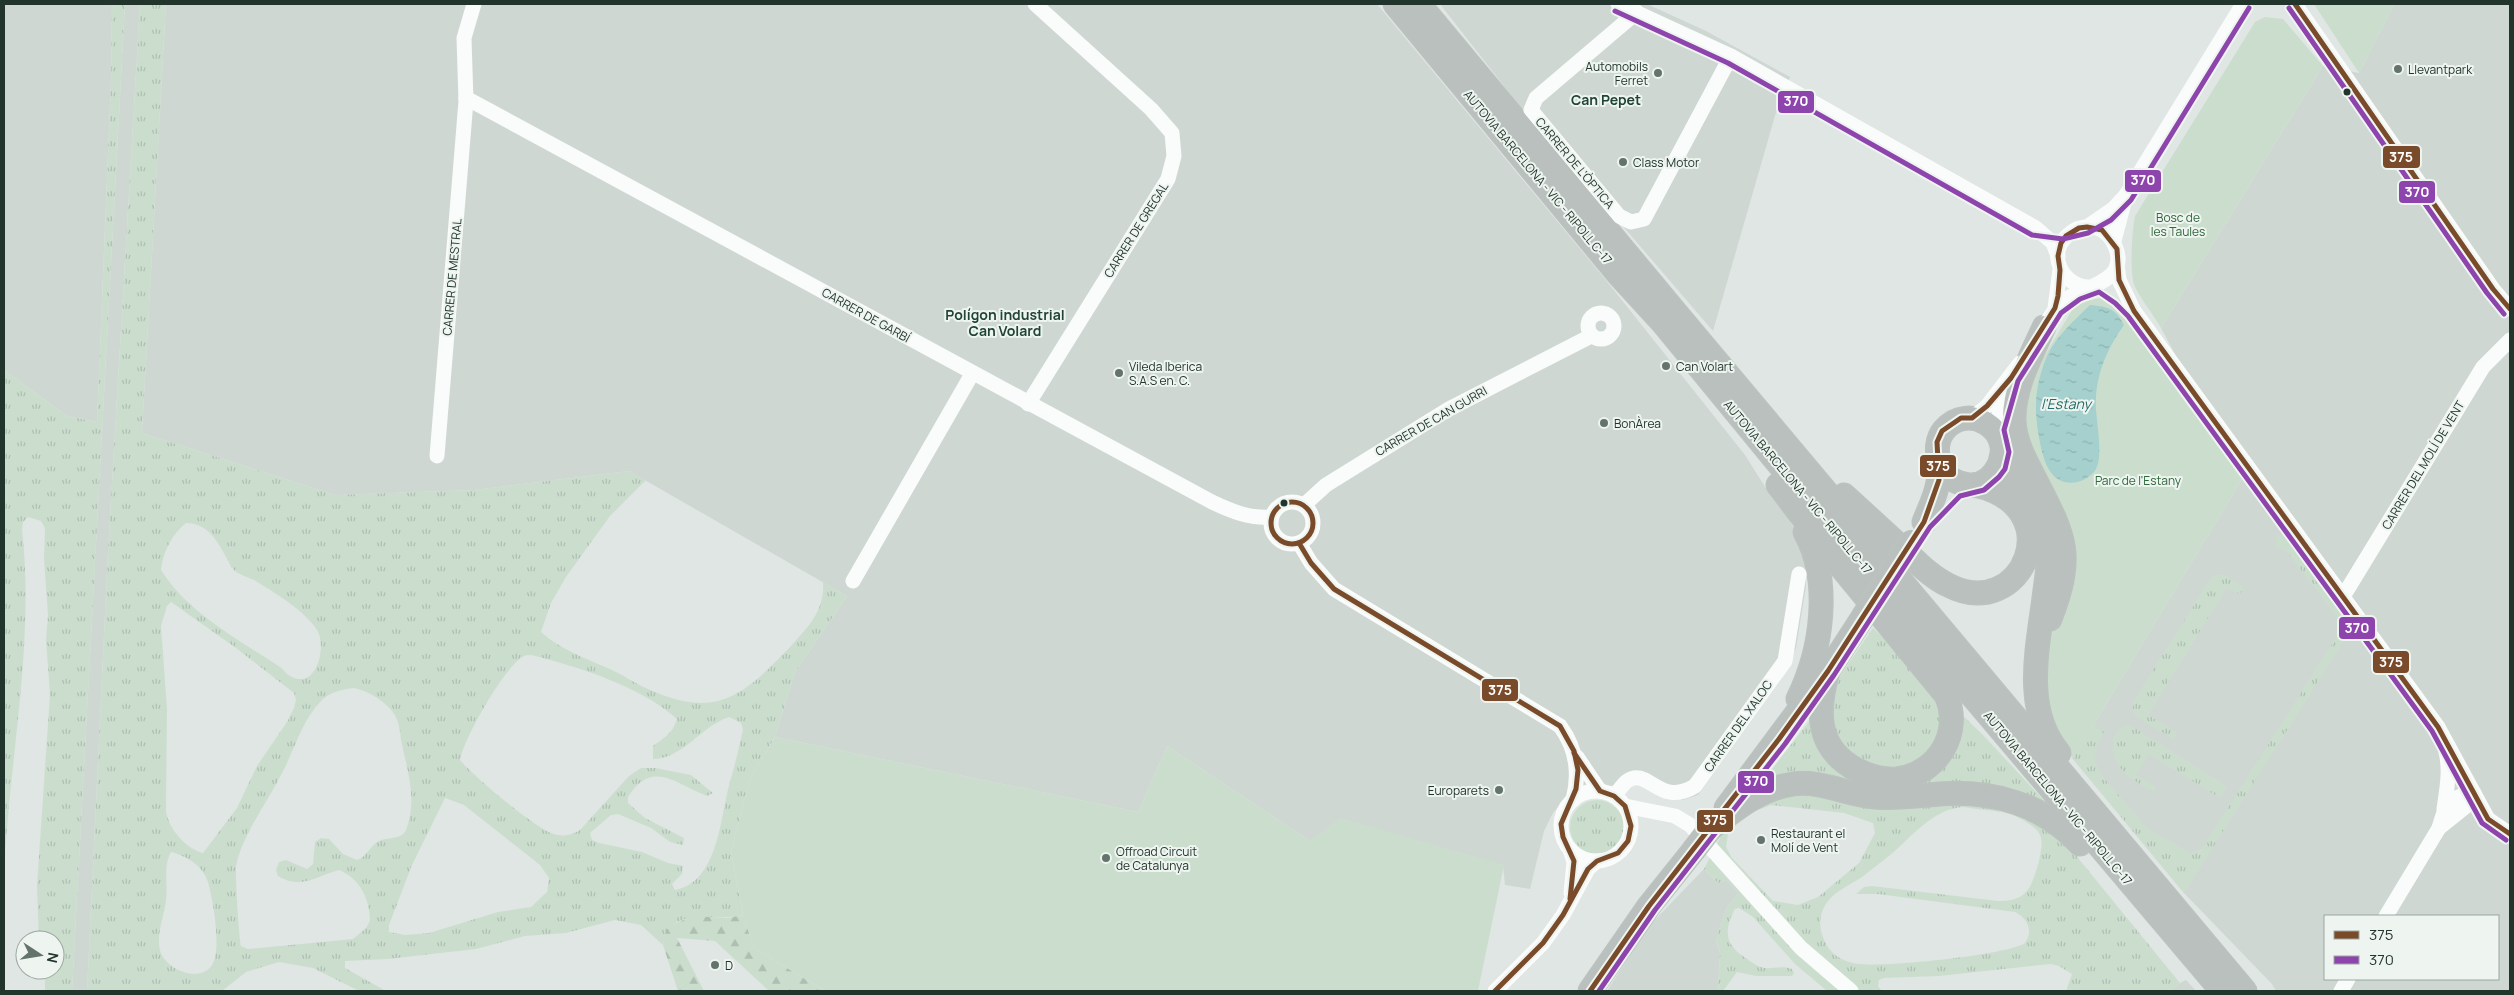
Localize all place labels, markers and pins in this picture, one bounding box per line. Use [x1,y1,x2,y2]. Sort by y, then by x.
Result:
place label: Automobils Ferret [1585,58,1648,89]
place label: Llevantpark [2408,61,2473,78]
marker: Llevantpark [2392,63,2404,75]
marker: Automobils Ferret [1652,67,1664,79]
unlabelled marker [2342,87,2352,97]
place label: Class Motor [1633,154,1700,171]
marker: Class Motor [1617,156,1629,168]
place label: Vileda Iberica S.A.S en. C. [1129,358,1202,389]
place label: Can Volart [1676,358,1733,375]
marker: Can Volart [1660,360,1672,372]
marker: Vileda Iberica S.A.S en. C. [1113,367,1125,379]
place label: BonÀrea [1614,415,1661,432]
marker: BonÀrea [1598,417,1610,429]
unlabelled marker [1279,498,1289,508]
place label: Europarets [1428,782,1489,799]
marker: Europarets [1493,784,1505,796]
place label: Restaurant el Molí de Vent [1771,825,1845,856]
marker: Restaurant el Molí de Vent [1755,834,1767,846]
place label: Offroad Circuit de Catalunya [1116,843,1197,874]
marker: Offroad Circuit de Catalunya [1100,852,1112,864]
place label: D [725,957,733,974]
marker: D [709,959,721,971]

